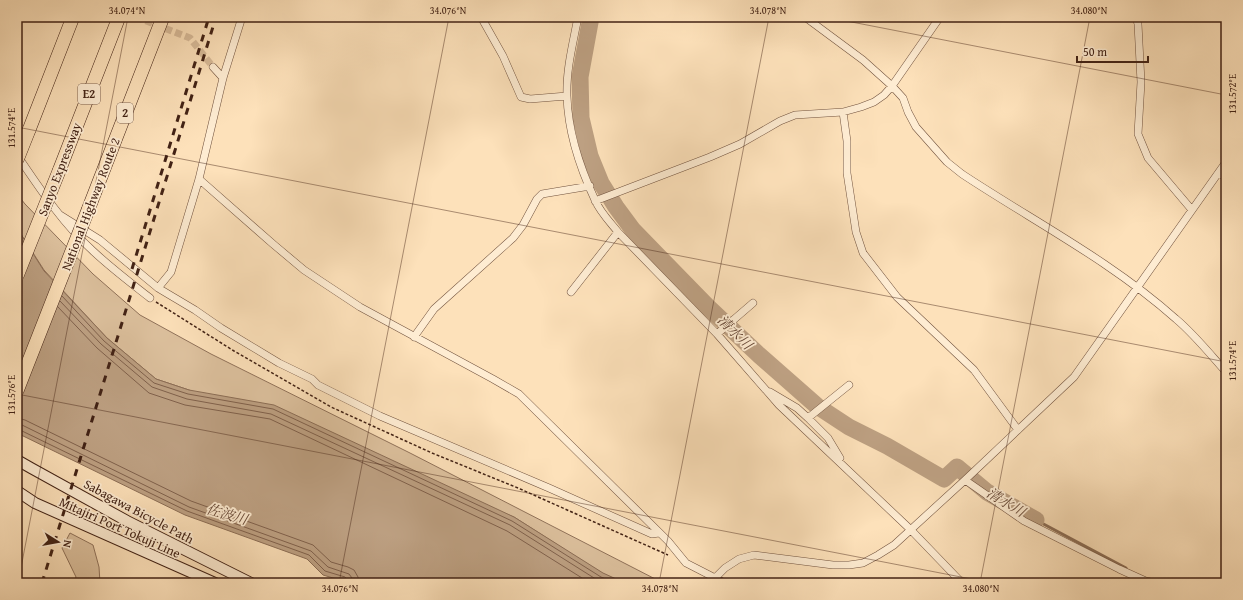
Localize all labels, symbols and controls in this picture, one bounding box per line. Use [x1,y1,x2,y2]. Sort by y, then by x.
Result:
text: 34.074°N [109,3,146,18]
text: 34.076°N [430,3,467,18]
text: 34.078°N [750,3,787,18]
text: 34.080°N [1071,3,1108,18]
scale bar [1077,38,1148,64]
text: 50 m [1083,43,1107,60]
text: 131.572°E [1225,74,1240,114]
road number: E2 [78,84,100,104]
road number: 2 [117,103,133,123]
text: 131.574°E [4,108,19,148]
street label: Sanyo Expressway [33,119,86,219]
street label: National Highway Route 2 [56,135,125,273]
water label: 清水川 [713,310,758,355]
text: 131.574°E [1225,341,1240,381]
text: 131.576°E [4,375,19,415]
street label: Sabagawa Bicycle Path [80,474,198,549]
water label: 清水川 [983,483,1031,522]
street label: Mitajiri Port Tokuji Line [56,492,183,563]
water label: 佐波川 [204,499,252,530]
north arrow [38,522,78,562]
text: N [59,539,76,550]
text: 34.076°N [322,581,359,596]
text: 34.078°N [642,581,679,596]
text: 34.080°N [963,581,1000,596]

